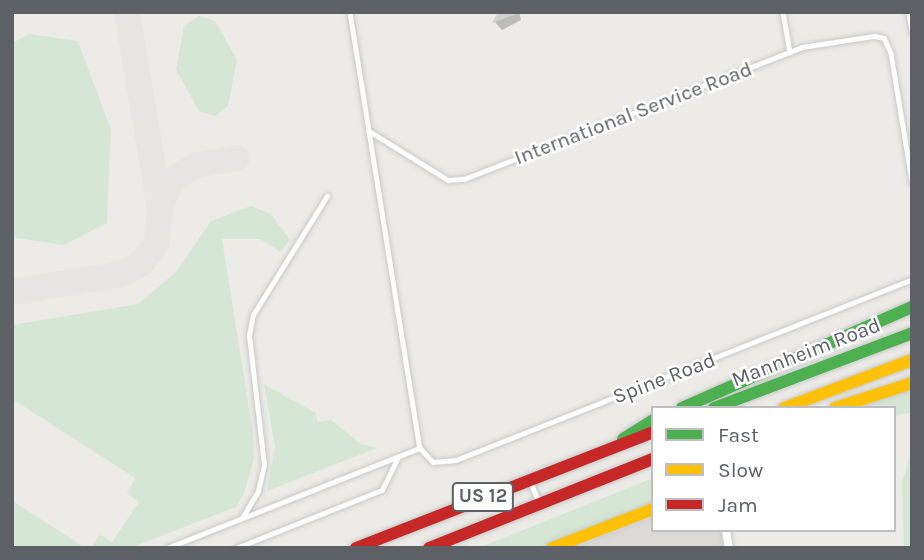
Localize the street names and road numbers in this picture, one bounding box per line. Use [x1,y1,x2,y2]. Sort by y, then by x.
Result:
street label: International Service Road [511,56,755,170]
street label: Mannheim Road [728,312,884,392]
street label: Spine Road [609,347,719,409]
road number: US 12 [452,482,514,512]

